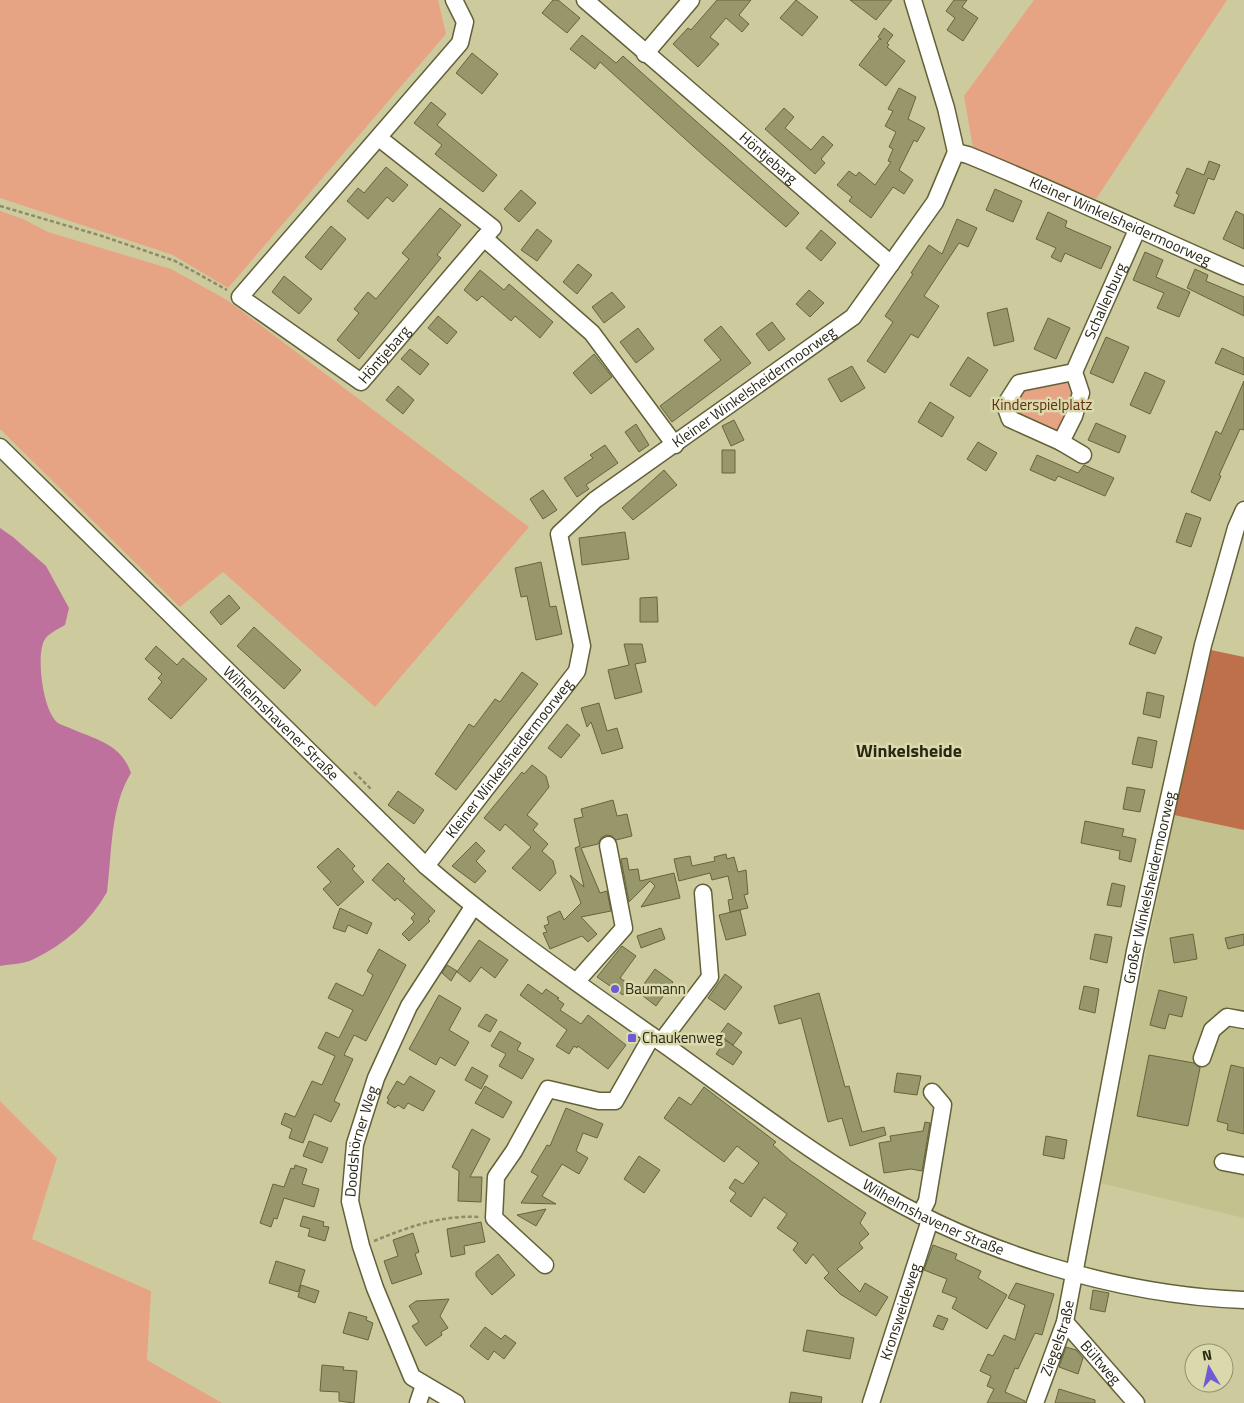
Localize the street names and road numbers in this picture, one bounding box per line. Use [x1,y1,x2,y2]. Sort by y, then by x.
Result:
street label: Höntjebarg [734,126,803,190]
street label: Kleiner Winkelsheidermoorweg [1026,170,1215,271]
street label: Schallenburg [1078,259,1132,343]
street label: Höntjebarg [352,320,416,389]
street label: Kleiner Winkelsheidermoorweg [667,320,841,453]
street label: Wilhelmshavener Straße [218,660,345,786]
street label: Kleiner Winkelsheidermoorweg [440,673,578,843]
street label: Großer Winkelsheidermoorweg [1117,789,1181,986]
street label: Doodshörner Weg [338,1082,384,1198]
street label: Wilhelmshavener Straße [858,1173,1008,1261]
street label: Kronsweideweg [874,1260,926,1363]
street label: Ziegelstraße [1034,1298,1080,1379]
street label: Bültweg [1075,1335,1127,1390]

